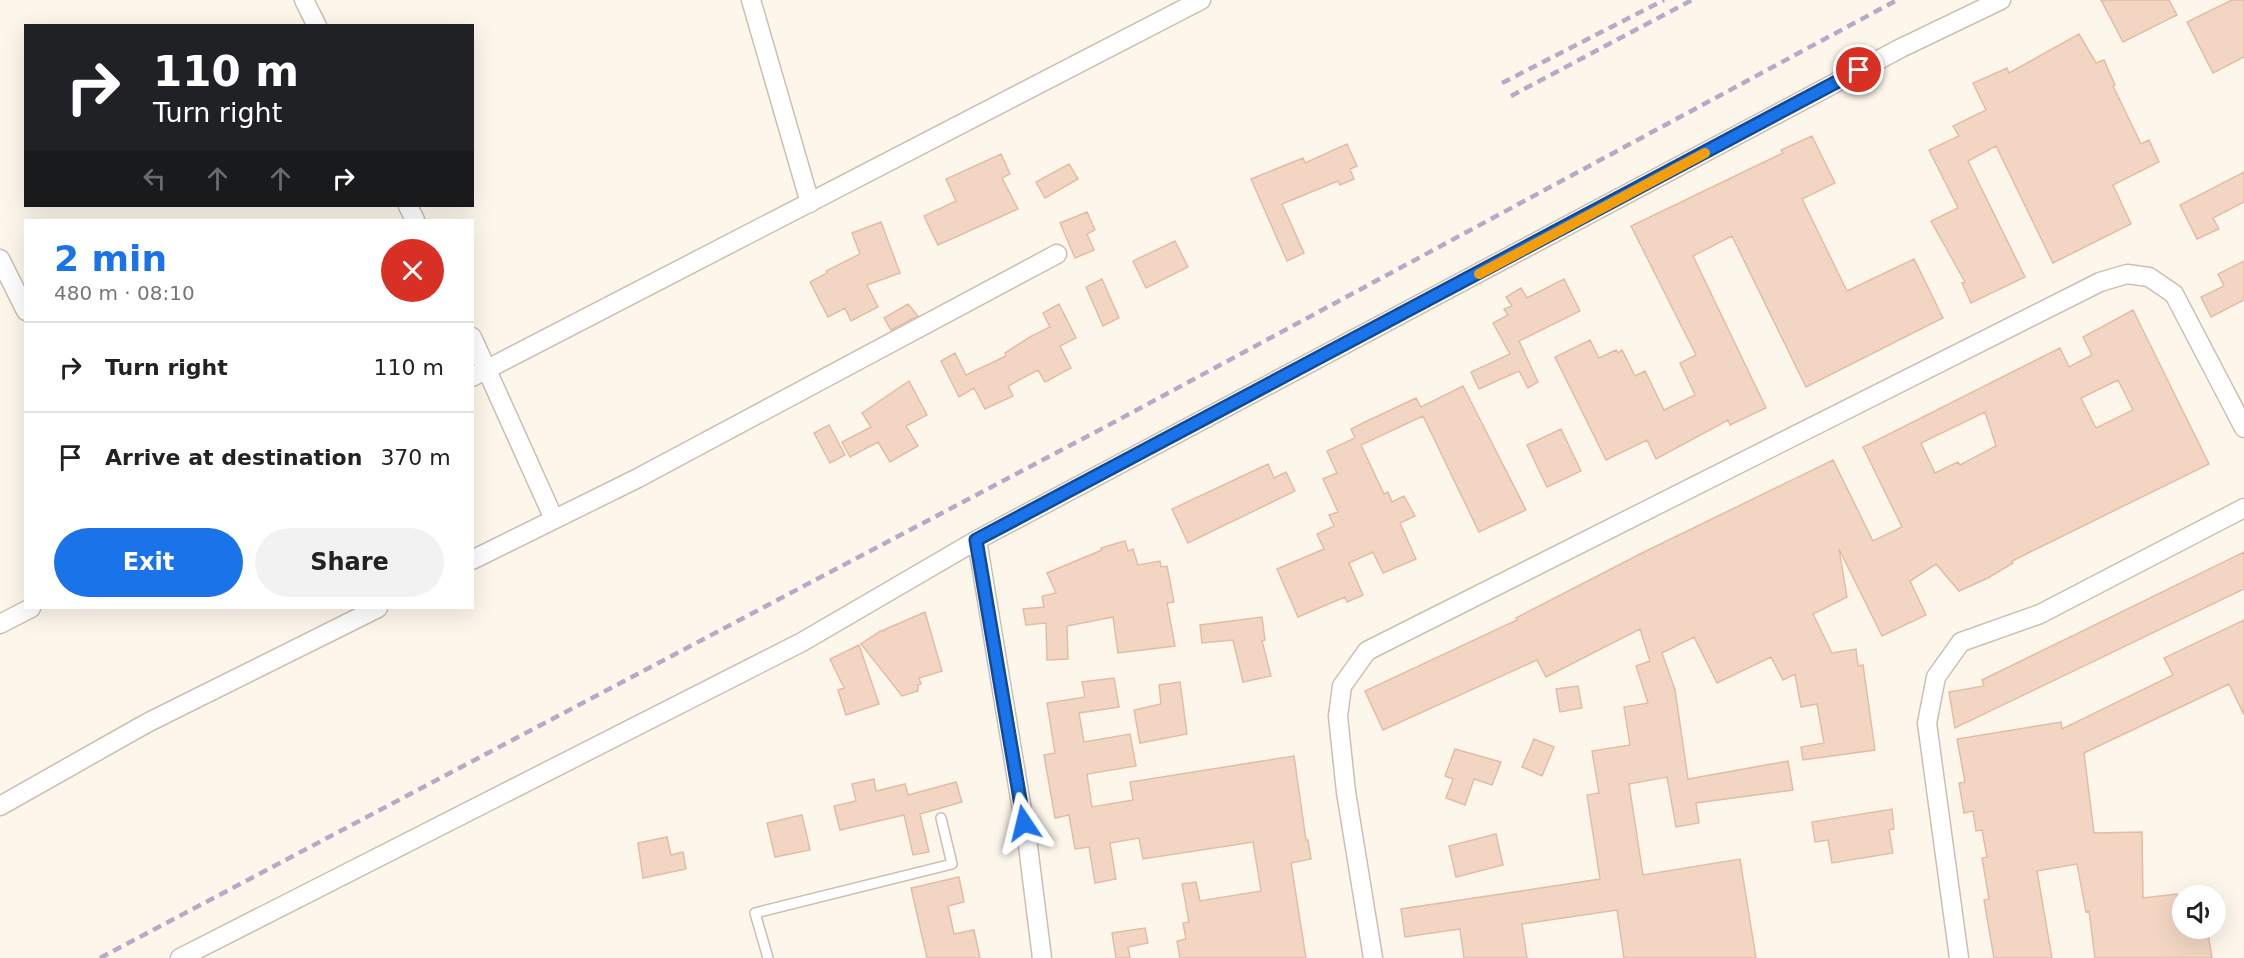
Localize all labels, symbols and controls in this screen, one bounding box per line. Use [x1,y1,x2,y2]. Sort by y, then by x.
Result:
pin [1833,44,1884,95]
text: 110 m [153,47,299,96]
icon: right [54,48,132,126]
icon: arrive [1842,53,1875,86]
text: Turn right [153,97,282,128]
icon: left [138,162,171,195]
icon: ahead [201,162,234,195]
icon: ahead [264,162,297,195]
icon: right [327,162,360,195]
text: 2 min [54,238,167,279]
button: close [381,239,444,302]
text: 480 m · 08:10 [54,281,195,305]
icon: right [54,351,87,384]
text: Turn right [105,355,228,380]
text: 110 m [374,355,444,380]
icon: arrive [54,441,87,474]
text: Arrive at destination [105,445,362,470]
text: 370 m [380,445,451,470]
button: Exit [54,528,243,597]
button: Share [255,528,444,597]
position arrow [992,791,1056,855]
map controls [2172,885,2226,939]
button: sound [2172,885,2226,939]

